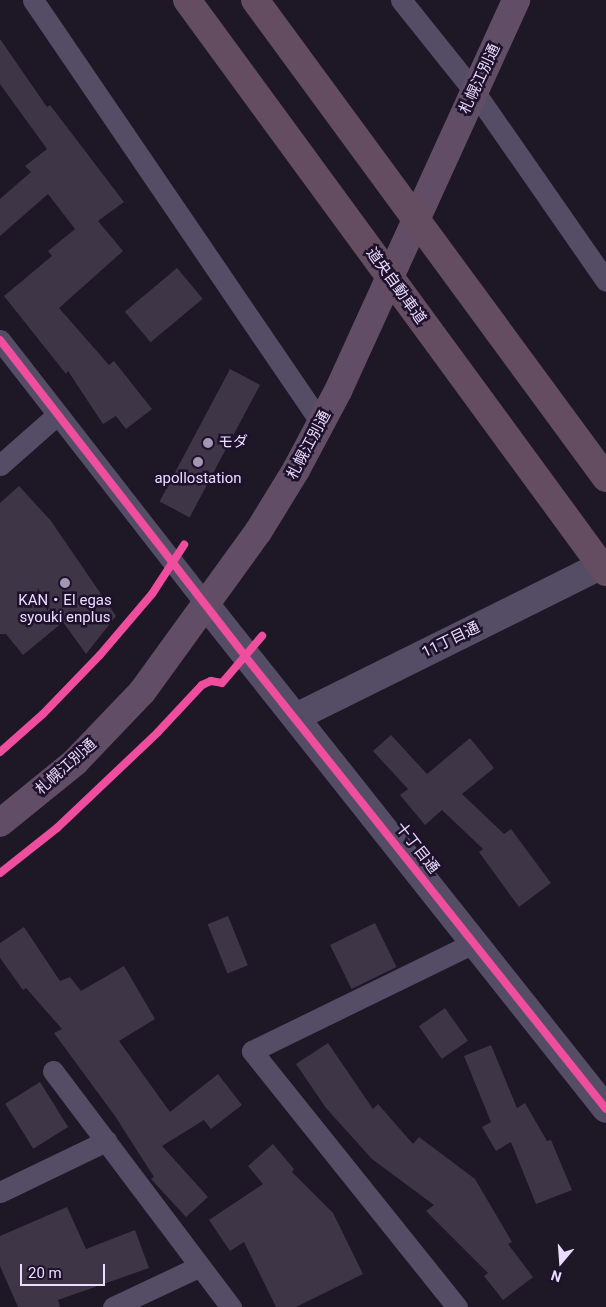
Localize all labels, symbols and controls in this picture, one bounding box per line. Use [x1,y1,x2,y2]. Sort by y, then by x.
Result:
street label: 札幌江別通 [456,41,504,117]
street label: 道央自動車道 [362,244,430,328]
street label: 札幌江別通 [283,408,335,482]
place label: モダ [218,434,248,452]
marker: モダ [202,437,214,449]
marker: apollostation [192,456,204,468]
place label: apollostation [154,470,242,488]
marker: KAN・EI egas syouki enplus [59,577,71,589]
place label: KAN・EI egas syouki enplus [18,591,112,626]
street label: 11丁目通 [419,618,483,662]
street label: 札幌江別通 [32,735,100,799]
street label: 十丁目通 [391,819,443,877]
north arrow [536,1237,586,1287]
scale bar [22,1254,108,1286]
text: 20 m [28,1264,62,1282]
text: N [549,1267,564,1285]

